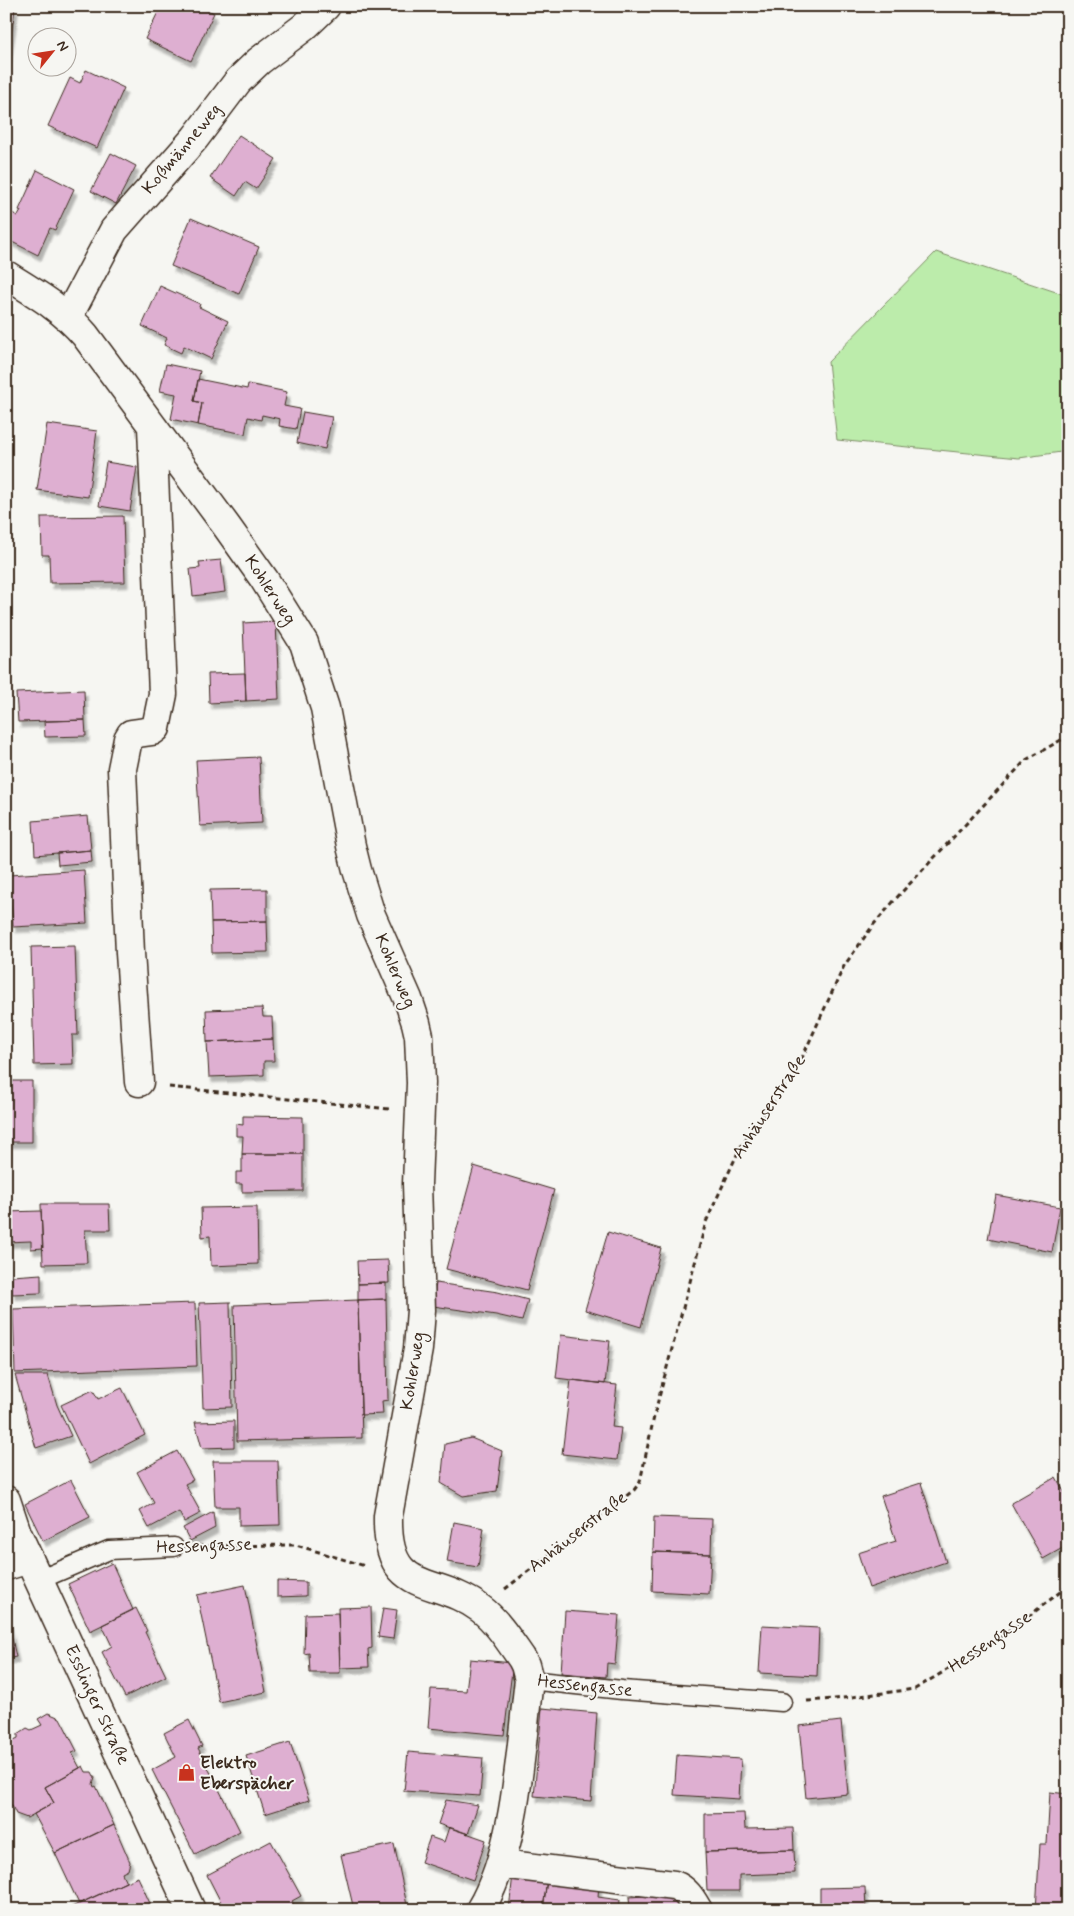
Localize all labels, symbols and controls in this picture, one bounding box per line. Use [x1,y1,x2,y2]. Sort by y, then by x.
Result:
north arrow [28,28,78,78]
text: N [52,37,73,55]
street label: Koßmänneweg [137,98,227,200]
street label: Kohlerweg [238,550,302,630]
street label: Kohlerweg [368,930,421,1012]
street label: Anhäuserstraße [726,1050,812,1164]
street label: Kohlerweg [395,1330,432,1412]
street label: Anhäuserstraße [524,1486,633,1578]
street label: Hessengasse [156,1532,252,1562]
street label: Hessengasse [944,1605,1038,1680]
street label: Esslinger Straße [57,1641,135,1770]
street label: Hessengasse [536,1669,634,1705]
place label: Elektro Eberspächer [200,1751,294,1796]
shop icon: Elektro Eberspächer [176,1763,196,1783]

